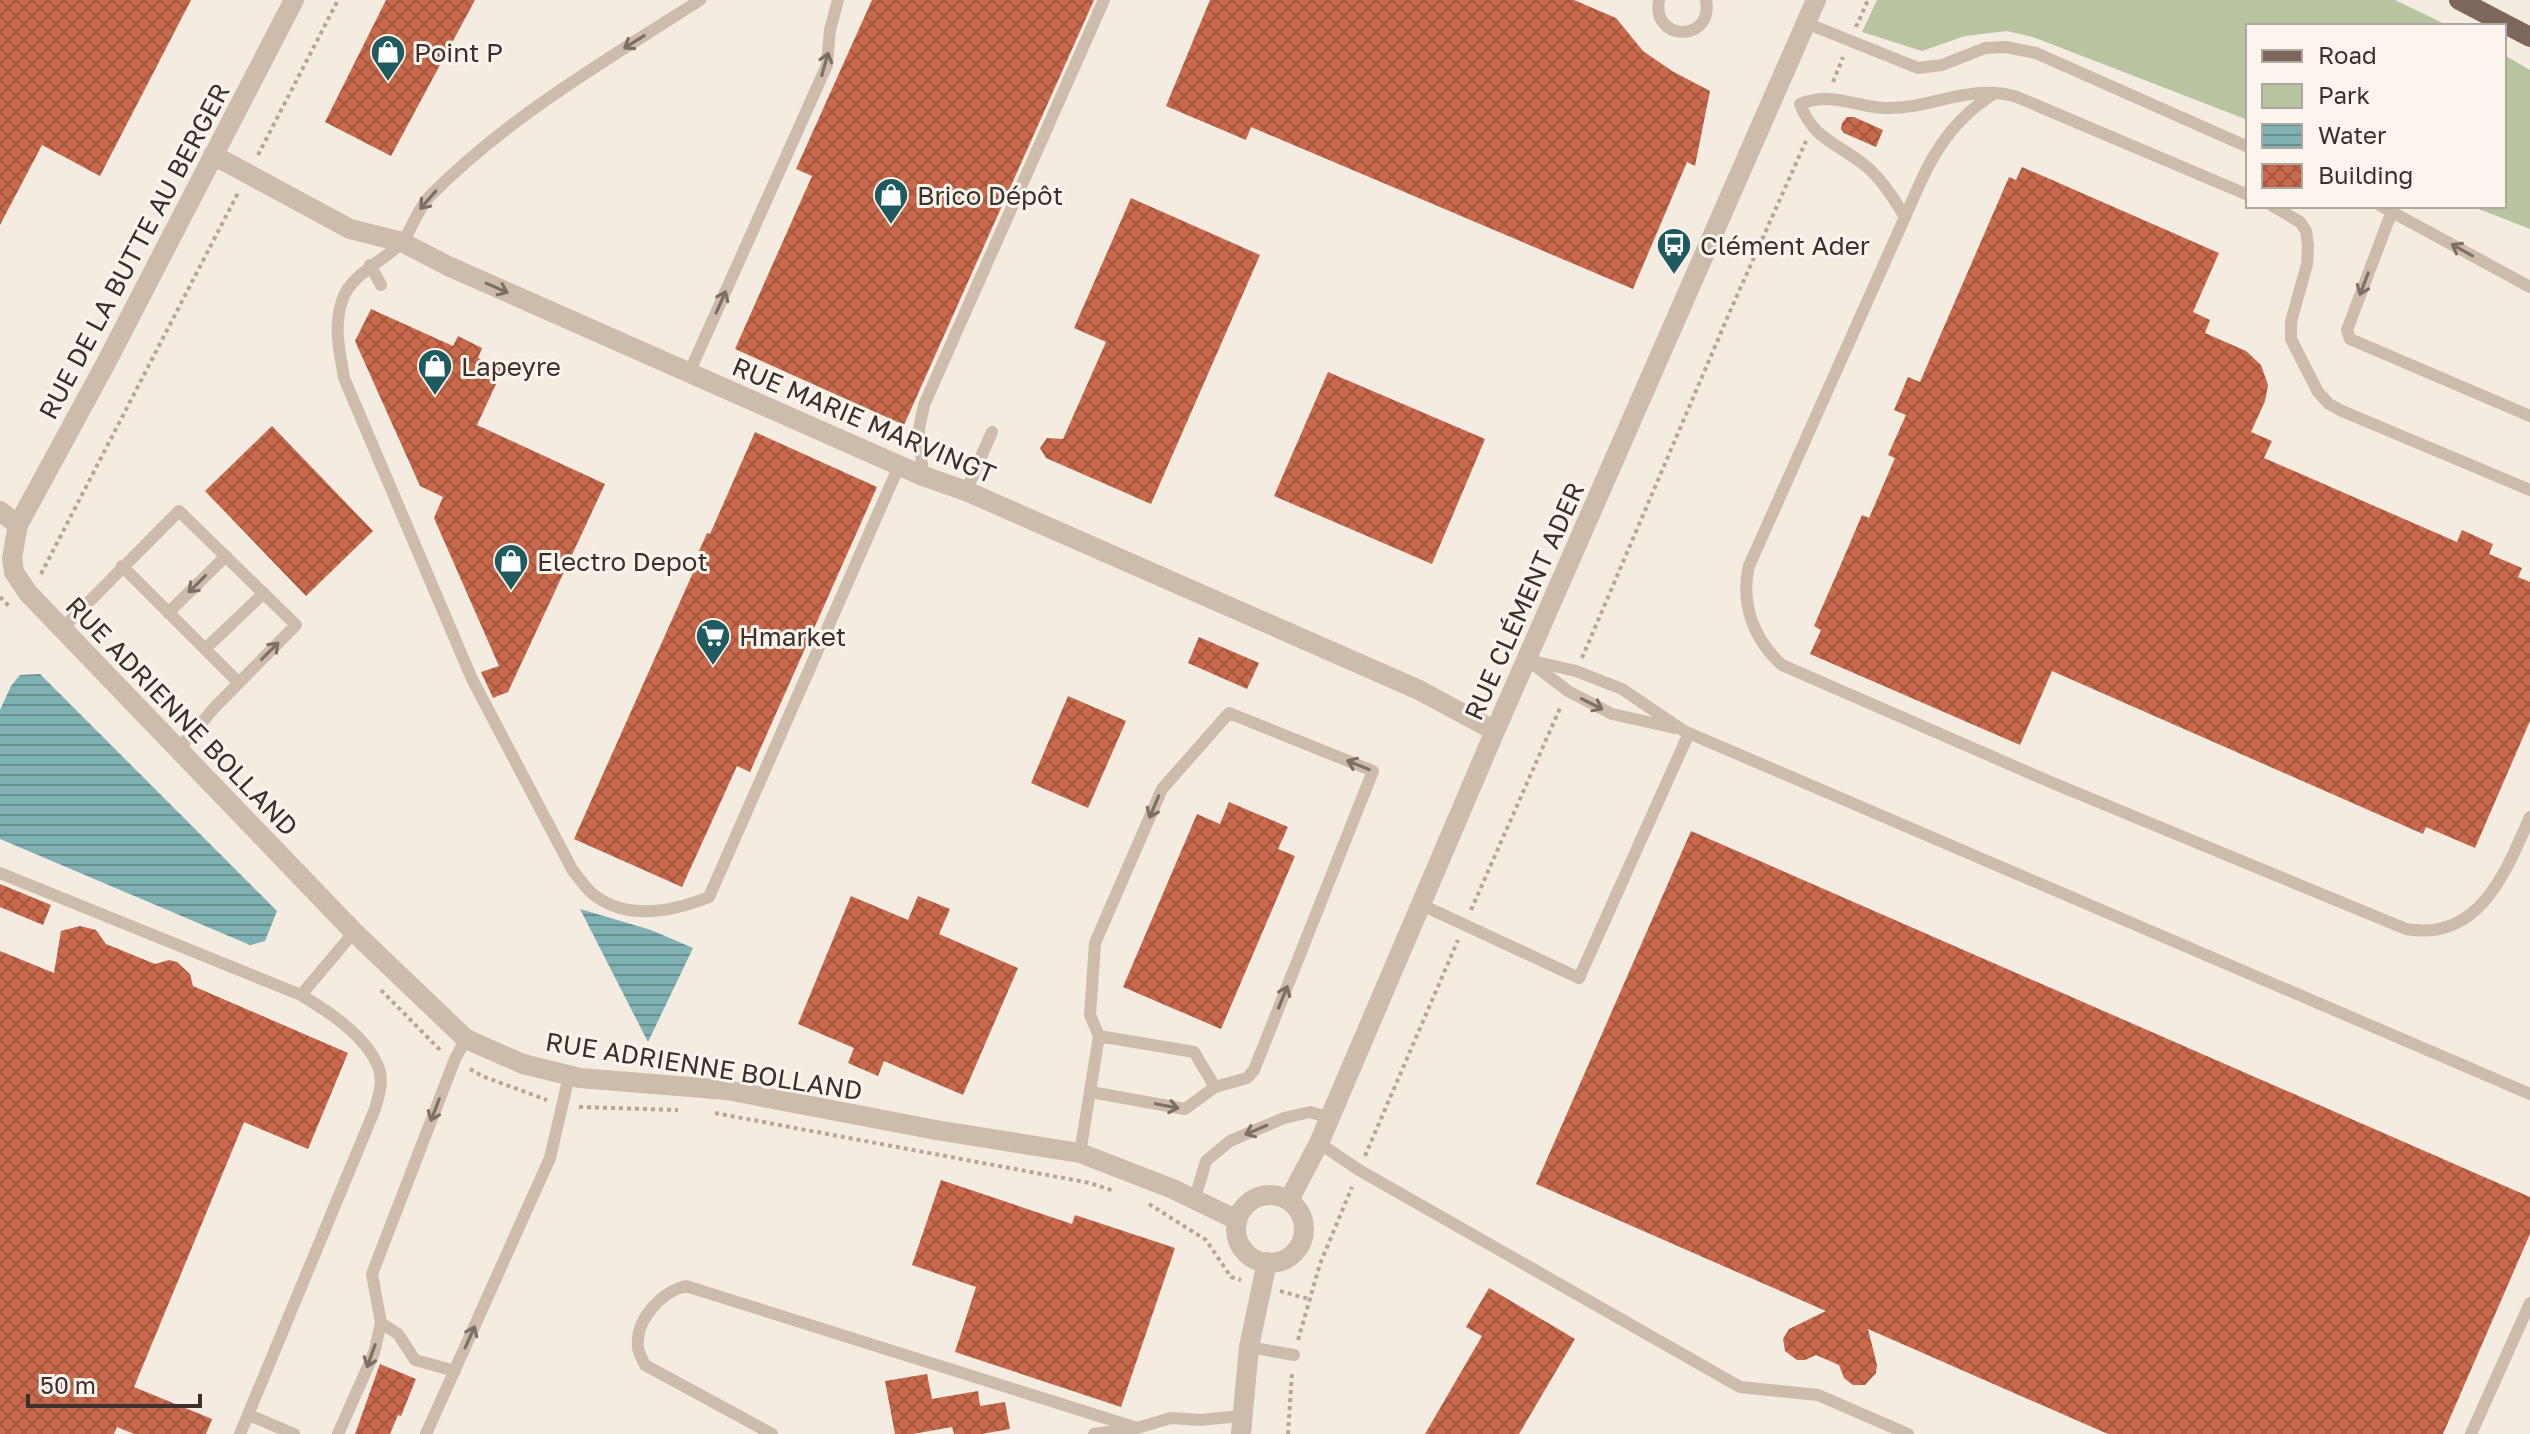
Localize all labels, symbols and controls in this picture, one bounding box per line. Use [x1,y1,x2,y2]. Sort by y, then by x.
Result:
legend [2246,24,2506,208]
shop icon: Point P [369,33,407,83]
one-way arrow [623,34,646,50]
place label: Point P [414,37,503,68]
text: Road [2318,40,2377,69]
one-way arrow [818,51,833,77]
street label: RUE DE LA BUTTE AU BERGER [32,78,236,424]
text: Park [2318,80,2370,109]
text: Water [2318,120,2386,149]
text: Building [2318,160,2413,189]
shop icon: Brico Dépôt [872,176,910,226]
place label: Brico Dépôt [917,180,1063,211]
one-way arrow [420,189,438,209]
bus stop icon: Clément Ader [1655,226,1693,276]
place label: Clément Ader [1700,230,1870,261]
one-way arrow [2451,241,2474,257]
one-way arrow [2356,271,2370,296]
one-way arrow [485,281,509,296]
one-way arrow [715,290,730,315]
shop icon: Lapeyre [416,347,454,397]
street label: RUE MARIE MARVINGT [728,350,1000,490]
place label: Lapeyre [461,351,561,382]
street label: RUE CLÉMENT ADER [1458,477,1590,725]
shop icon: Electro Depot [492,542,530,592]
place label: Electro Depot [537,546,708,577]
one-way arrow [187,575,207,594]
street label: RUE ADRIENNE BOLLAND [60,590,304,842]
supermarket icon: Hmarket [694,617,732,667]
place label: Hmarket [739,621,846,652]
one-way arrow [260,642,279,661]
one-way arrow [1580,696,1603,712]
one-way arrow [1346,757,1371,771]
one-way arrow [1146,794,1161,819]
one-way arrow [1277,985,1291,1010]
street label: RUE ADRIENNE BOLLAND [543,1026,865,1106]
one-way arrow [427,1097,441,1122]
one-way arrow [1154,1099,1180,1114]
one-way arrow [1244,1124,1268,1139]
one-way arrow [463,1326,478,1350]
one-way arrow [363,1344,378,1369]
scale bar [28,1358,200,1408]
text: 50 m [40,1370,96,1399]

